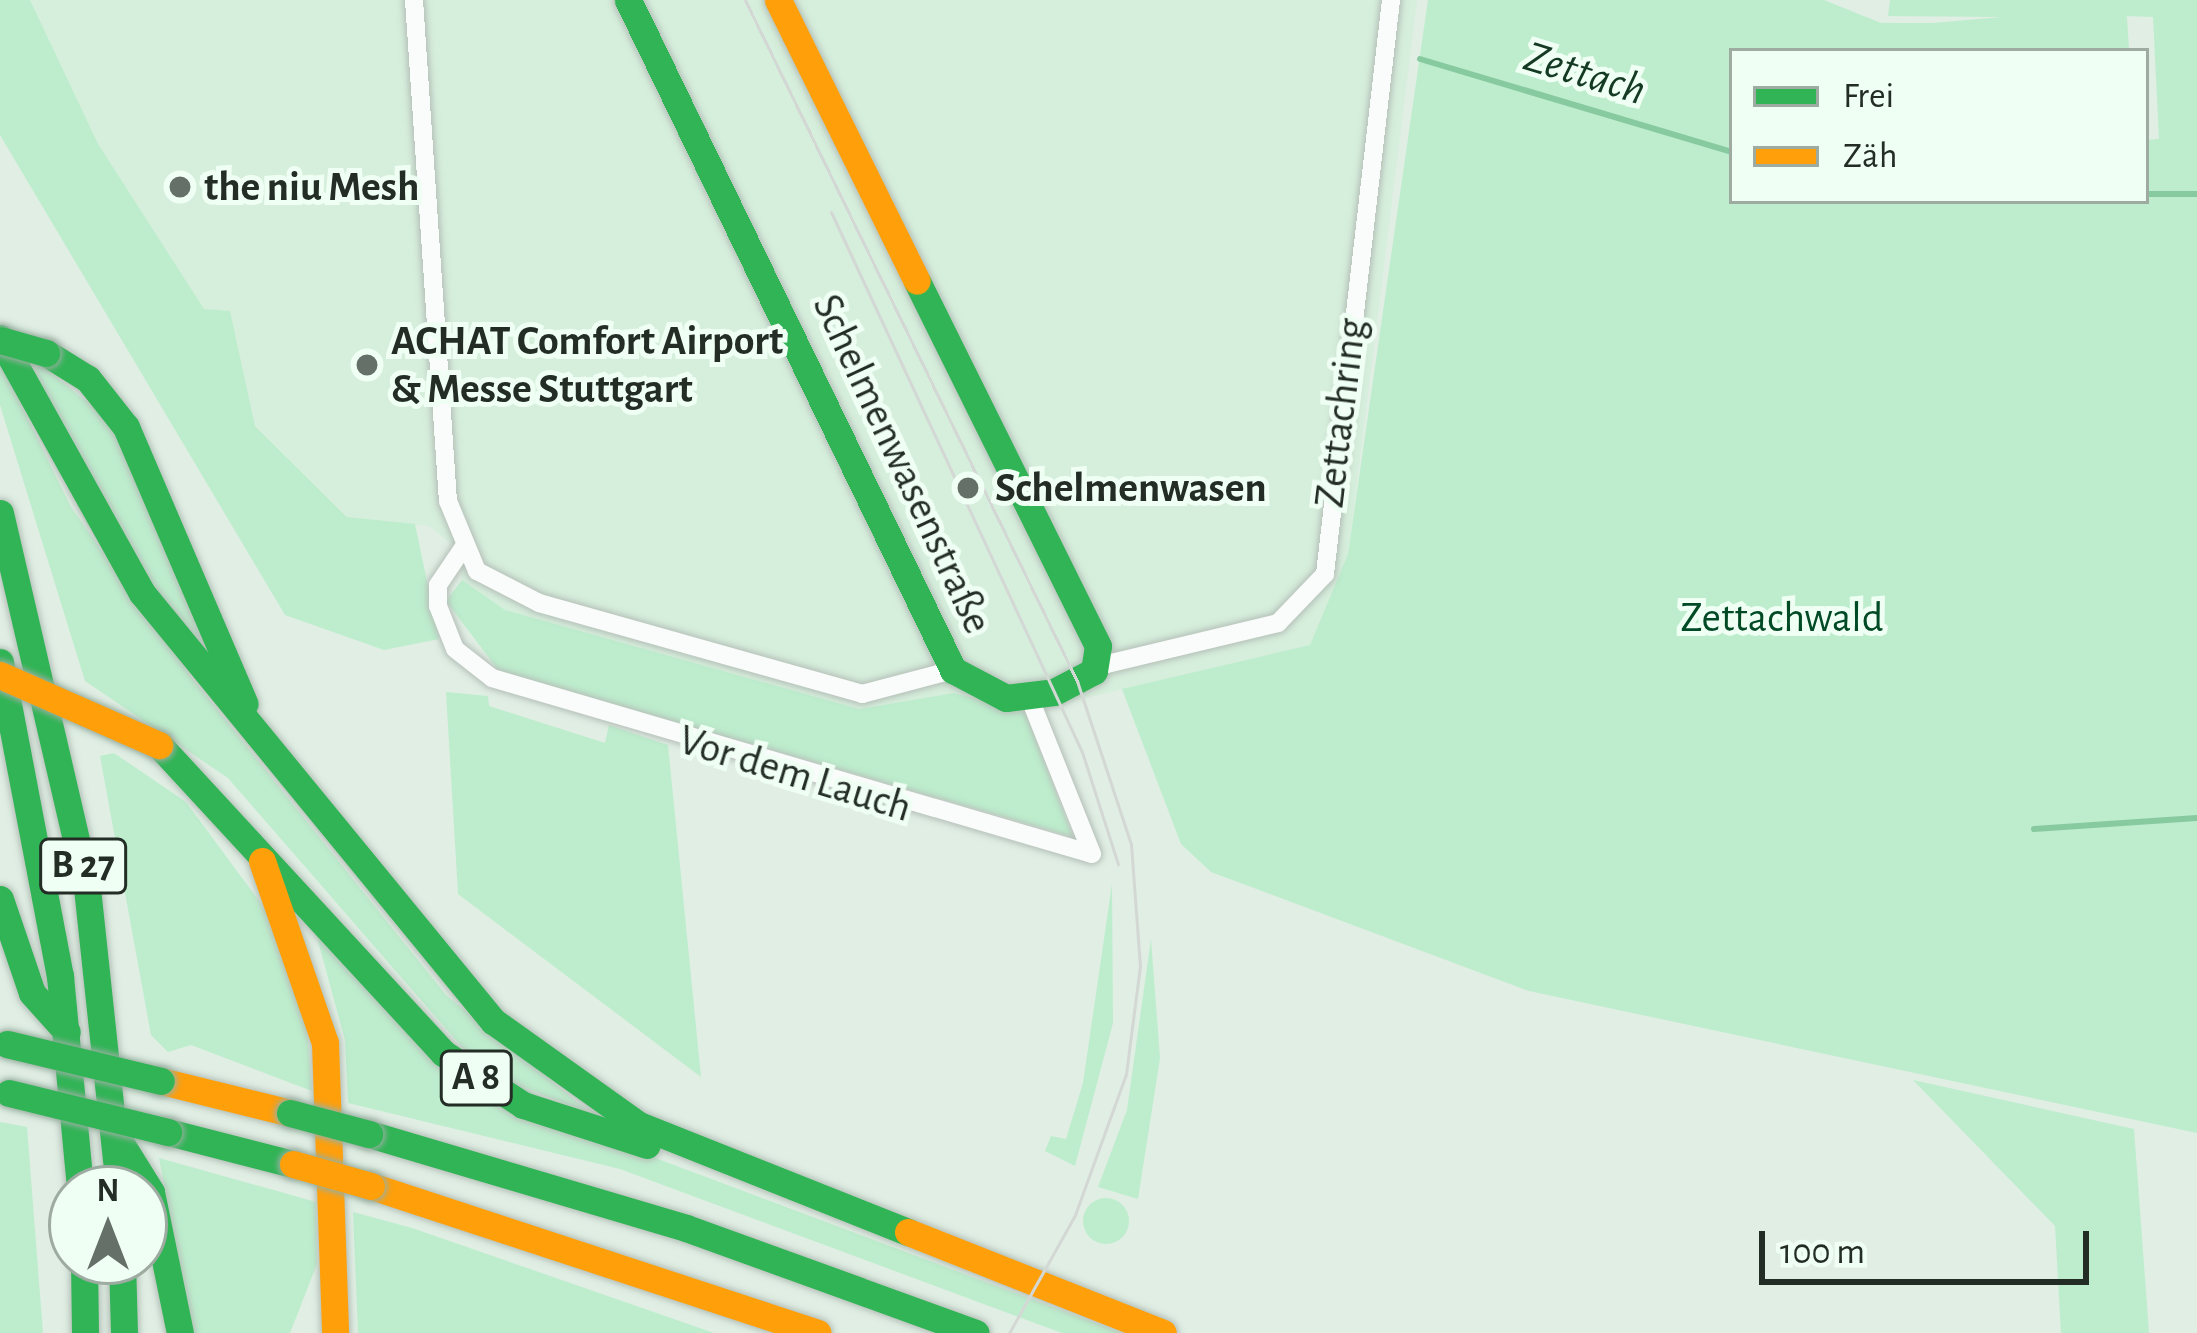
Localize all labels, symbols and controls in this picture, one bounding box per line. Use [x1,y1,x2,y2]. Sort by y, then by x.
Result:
water label: Zettach [1518,30,1652,118]
legend [1729,48,2149,204]
text: Frei [1843,78,1894,114]
text: Zäh [1843,138,1897,174]
place label: the niu Mesh [204,162,419,212]
marker: the niu Mesh [167,174,193,200]
street label: Schelmenwasenstraße [801,286,1003,642]
place label: ACHAT Comfort Airport & Messe Stuttgart [391,316,783,415]
street label: Zettachring [1304,316,1378,510]
marker: ACHAT Comfort Airport & Messe Stuttgart [354,352,380,378]
place label: Schelmenwasen [995,463,1267,513]
marker: Schelmenwasen [952,472,984,504]
park label: Zettachwald [1681,593,1883,643]
street label: Vor dem Lauch [673,715,917,833]
road number: B 27 [38,833,128,899]
road number: A 8 [437,1045,515,1111]
north arrow [48,1165,168,1285]
text: N [97,1175,119,1208]
scale bar [1765,1207,2095,1281]
text: 100 m [1780,1234,1865,1270]

